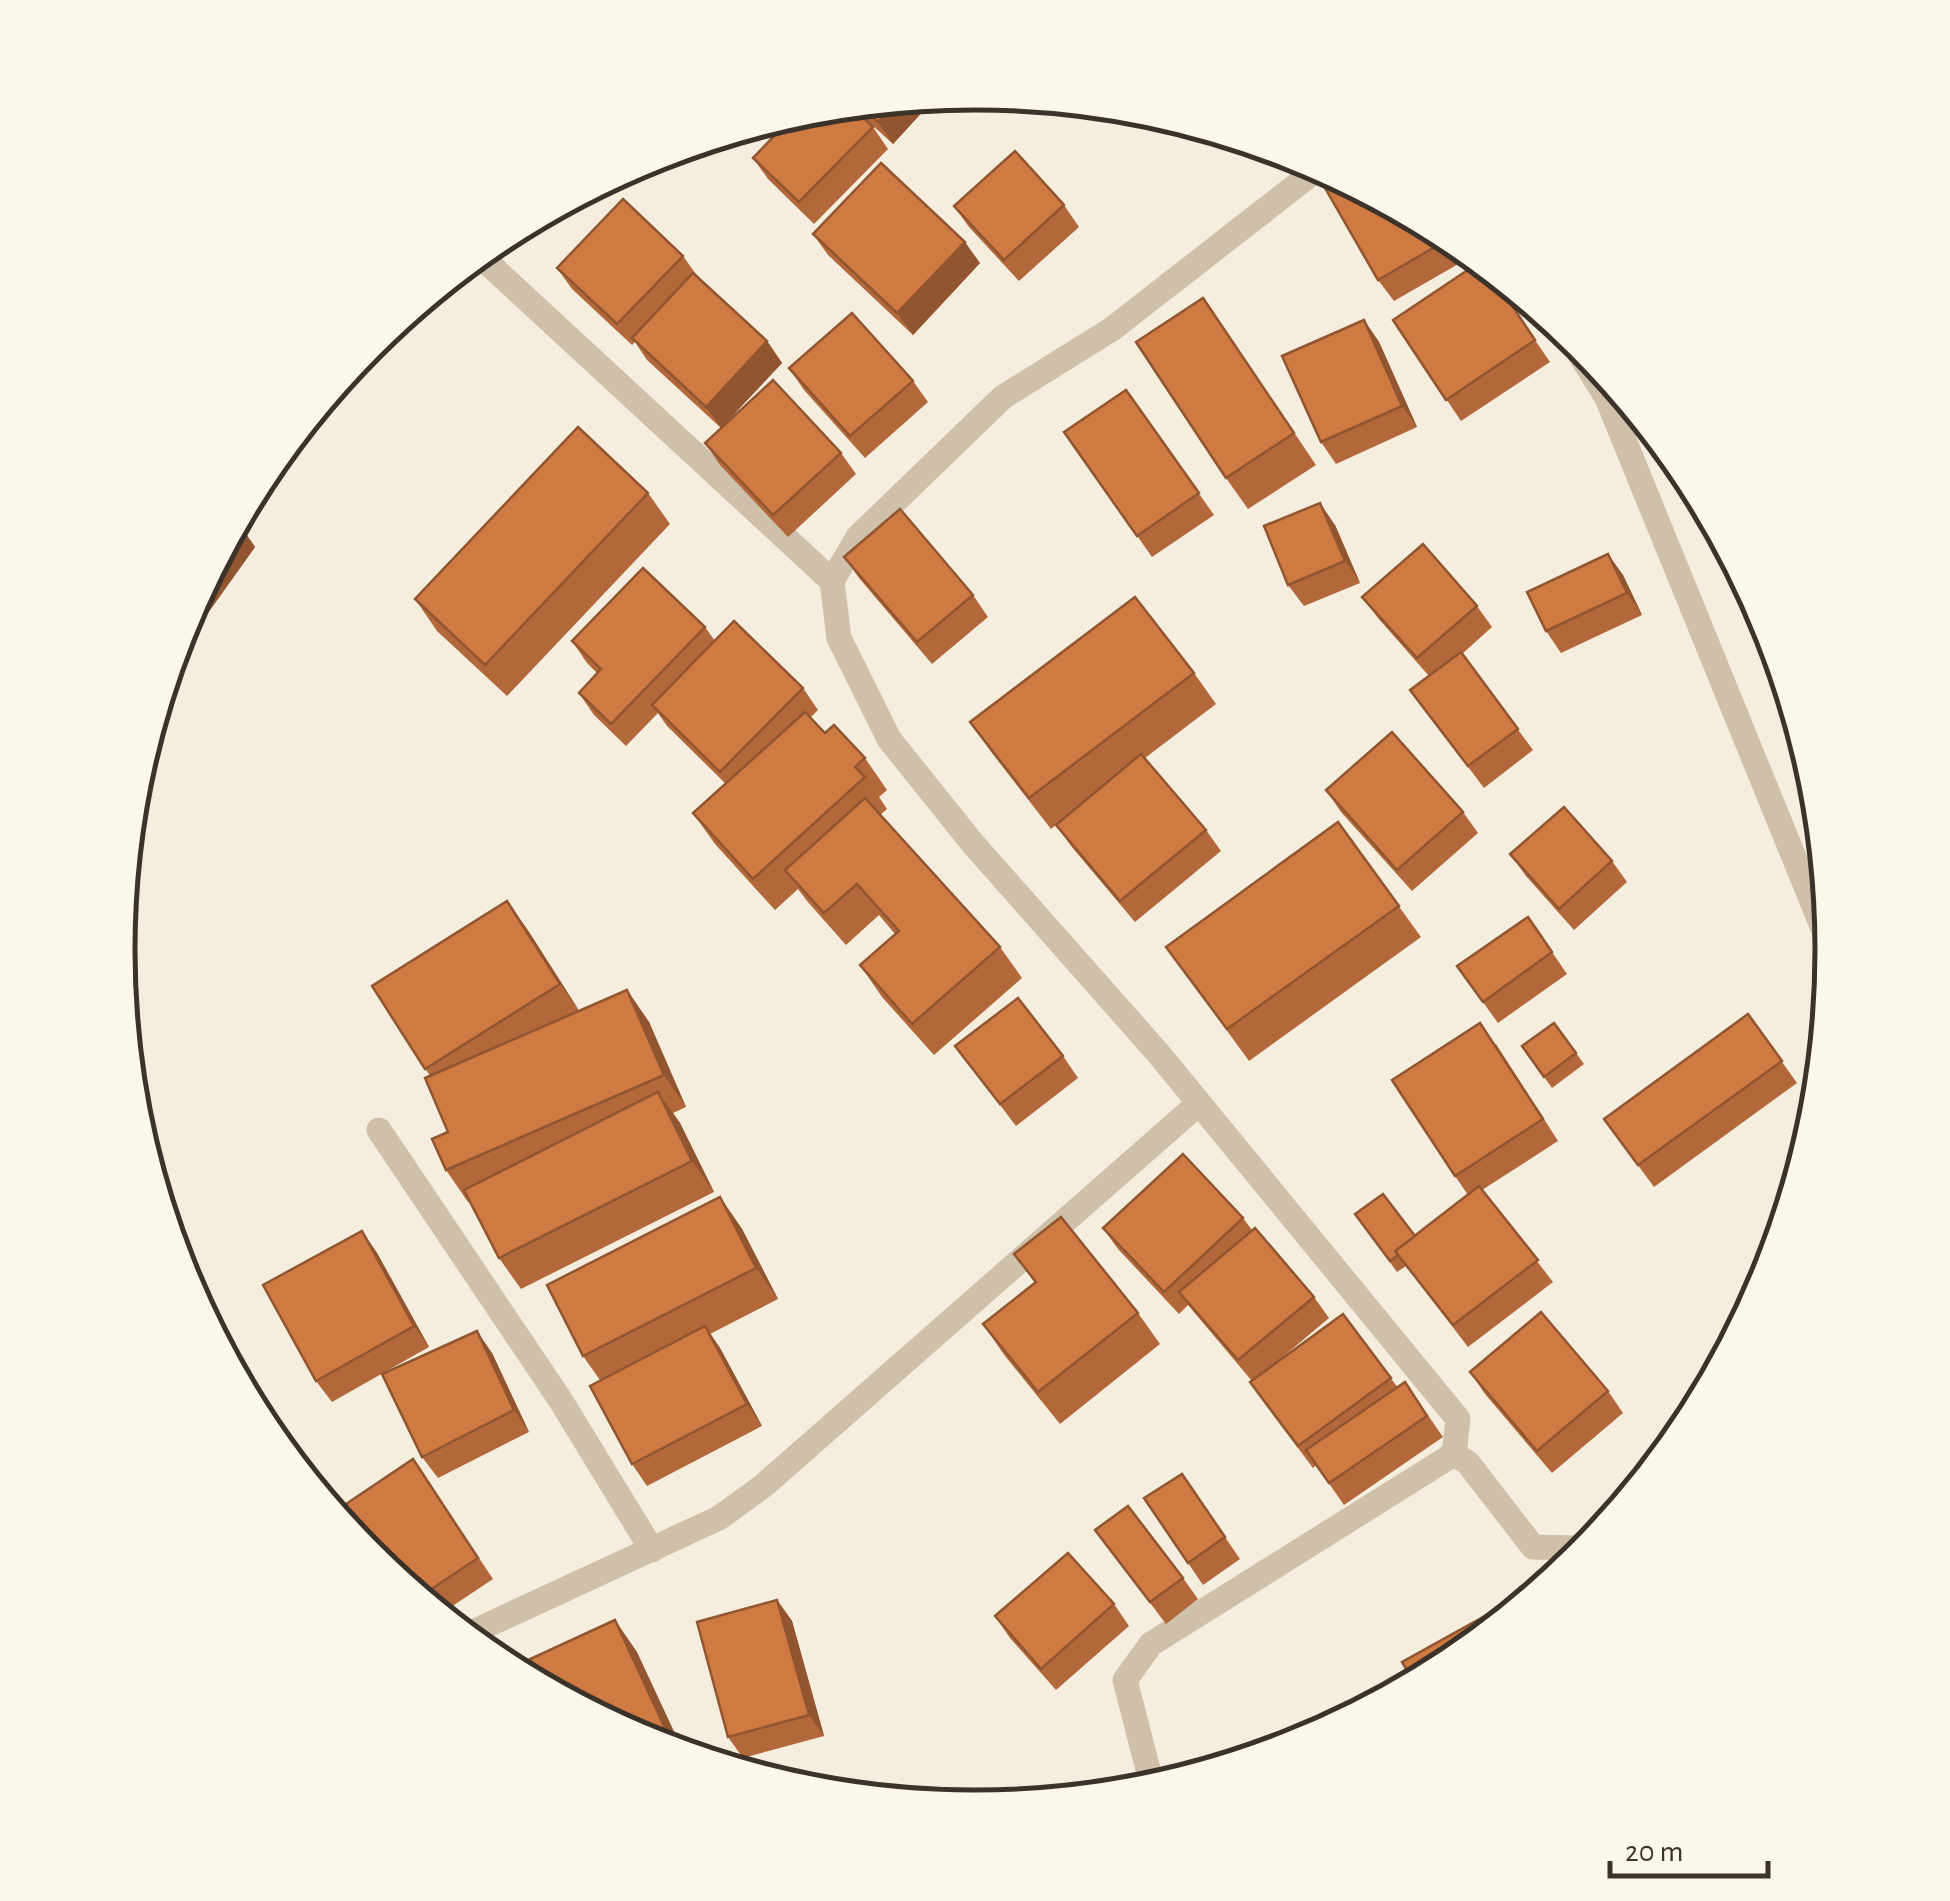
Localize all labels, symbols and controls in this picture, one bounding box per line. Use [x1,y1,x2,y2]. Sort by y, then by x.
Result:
scale bar [1610,1816,1768,1878]
text: 20 m [1625,1837,1683,1867]

